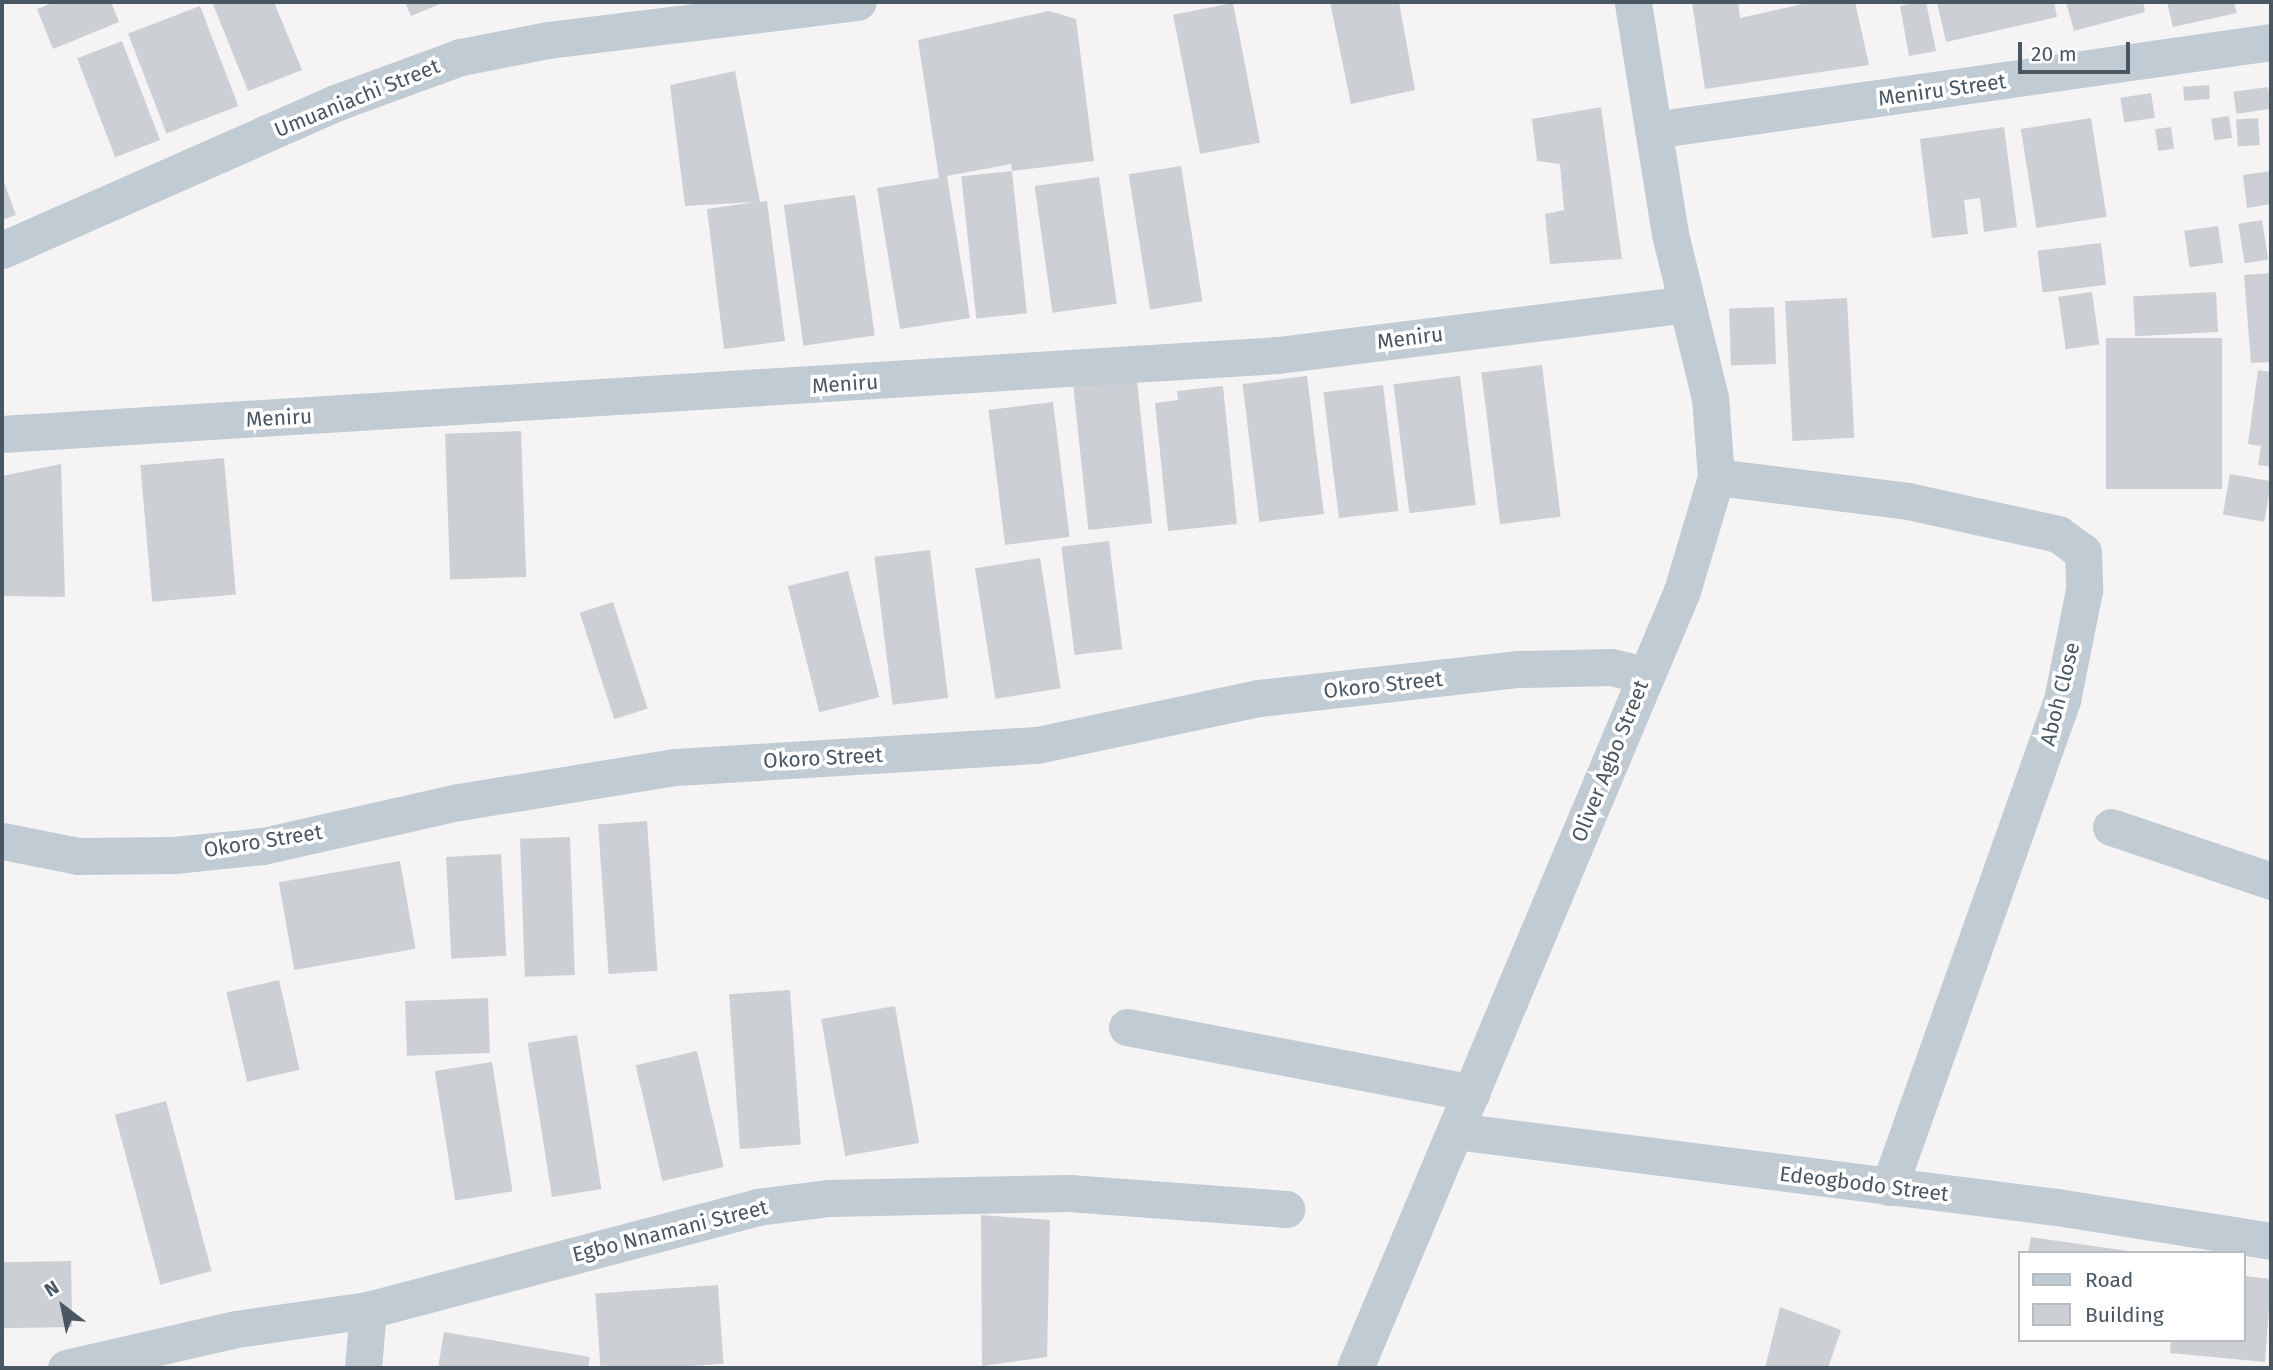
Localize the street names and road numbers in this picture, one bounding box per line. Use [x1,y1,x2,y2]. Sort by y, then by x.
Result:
street label: Umuaniachi Street [271,53,443,143]
street label: Meniru Street [1876,69,2008,111]
street label: Meniru [1376,321,1444,355]
street label: Meniru [811,369,879,399]
street label: Meniru [245,404,313,432]
street label: Aboh Close [2035,640,2085,748]
street label: Okoro Street [1322,666,1444,704]
street label: Oliver Agbo Street [1566,676,1654,846]
street label: Okoro Street [763,742,883,774]
street label: Okoro Street [202,819,324,863]
street label: Edeogbodo Street [1778,1161,1950,1207]
street label: Egbo Nnamani Street [570,1195,770,1267]

